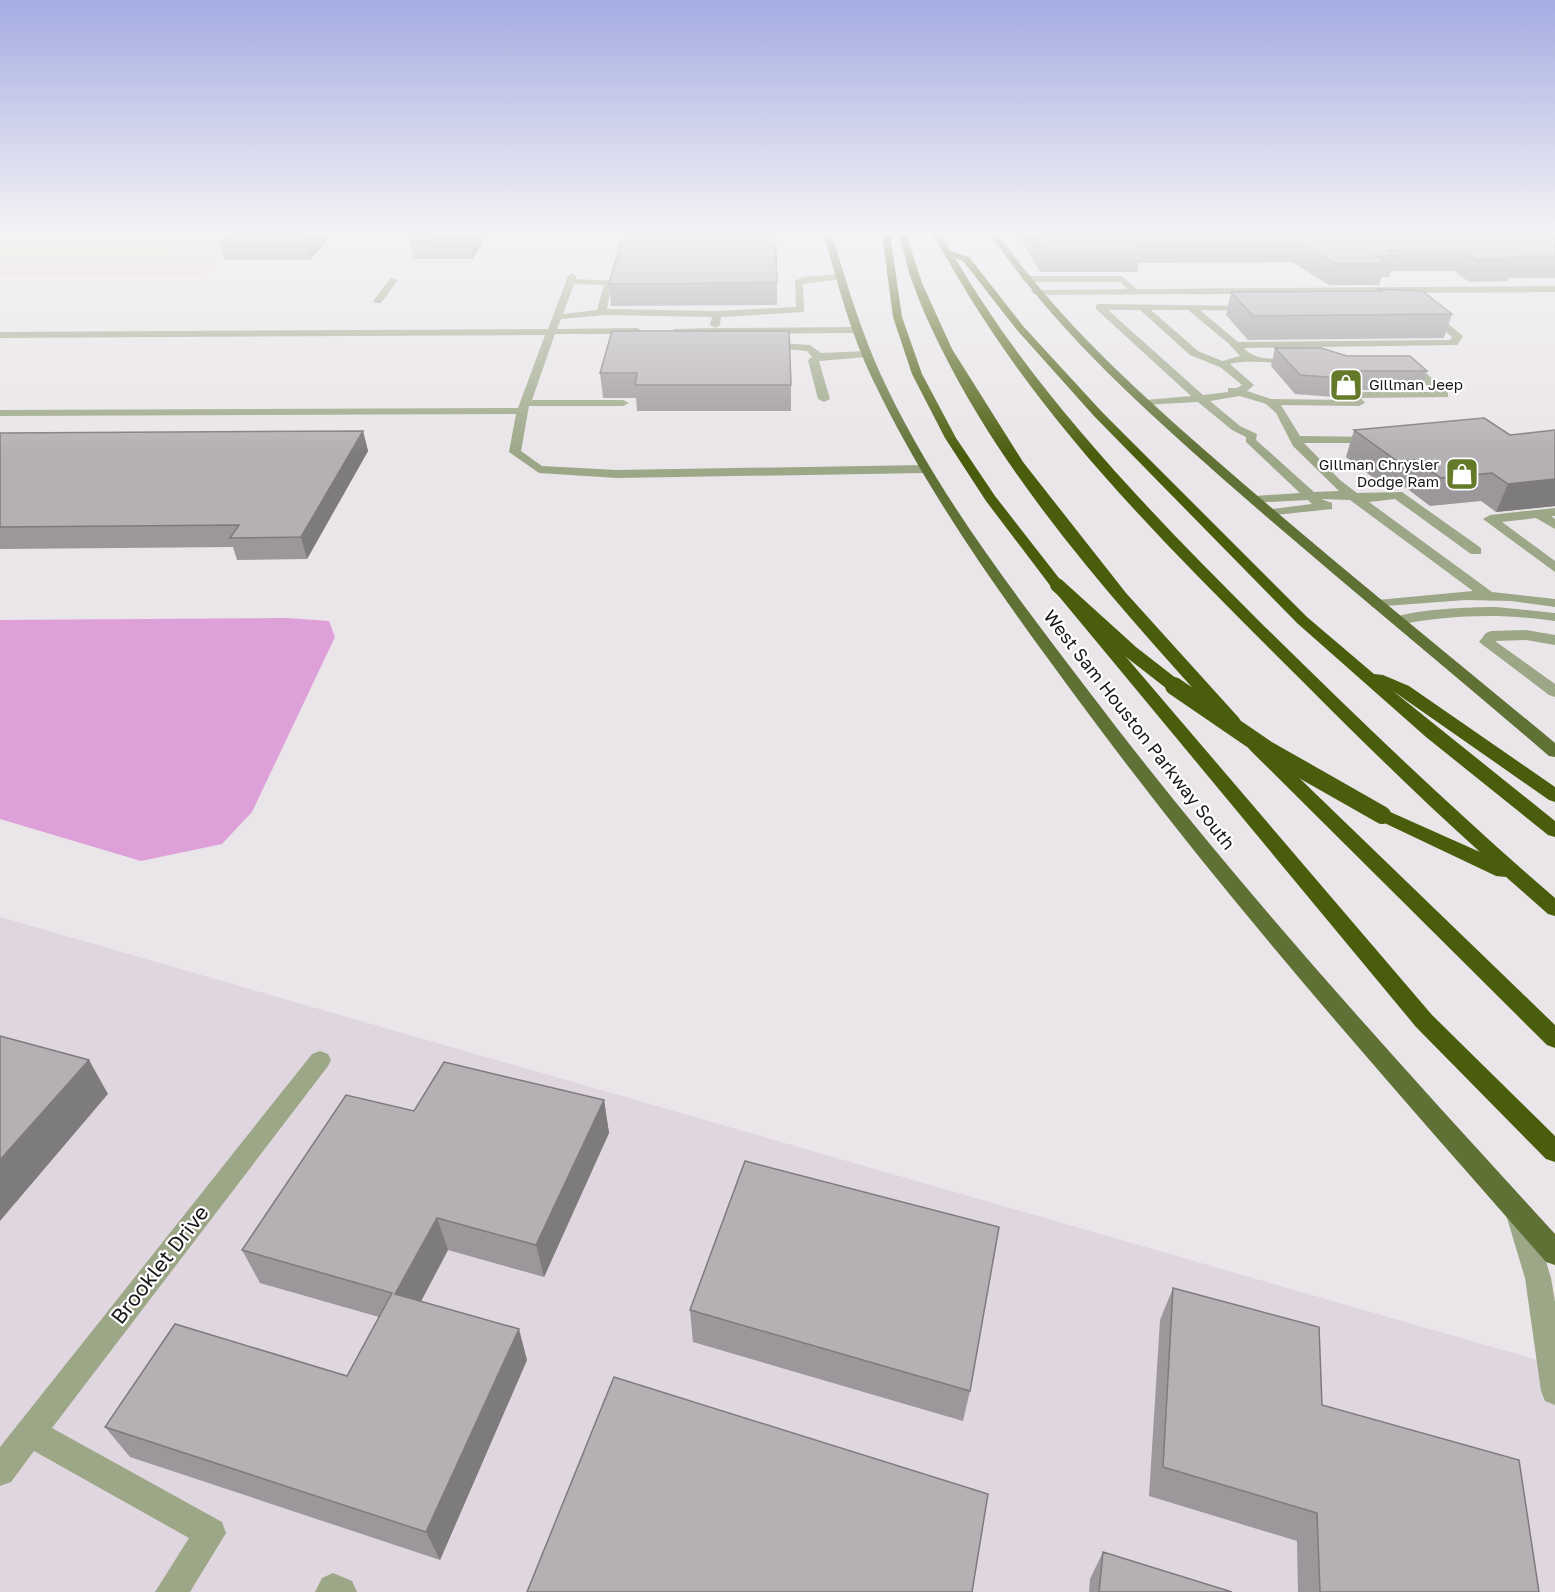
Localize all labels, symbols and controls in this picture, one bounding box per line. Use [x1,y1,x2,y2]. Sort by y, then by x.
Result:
shop icon: Gillman Jeep [1328,367,1364,403]
place label: Gillman Jeep [1369,375,1463,393]
place label: Gillman Chrysler Dodge Ram [1319,455,1439,490]
shop icon: Gillman Chrysler Dodge Ram [1444,456,1480,492]
street label: West Sam Houston Parkway South [1039,605,1240,854]
street label: Brooklet Drive [105,1200,214,1329]

